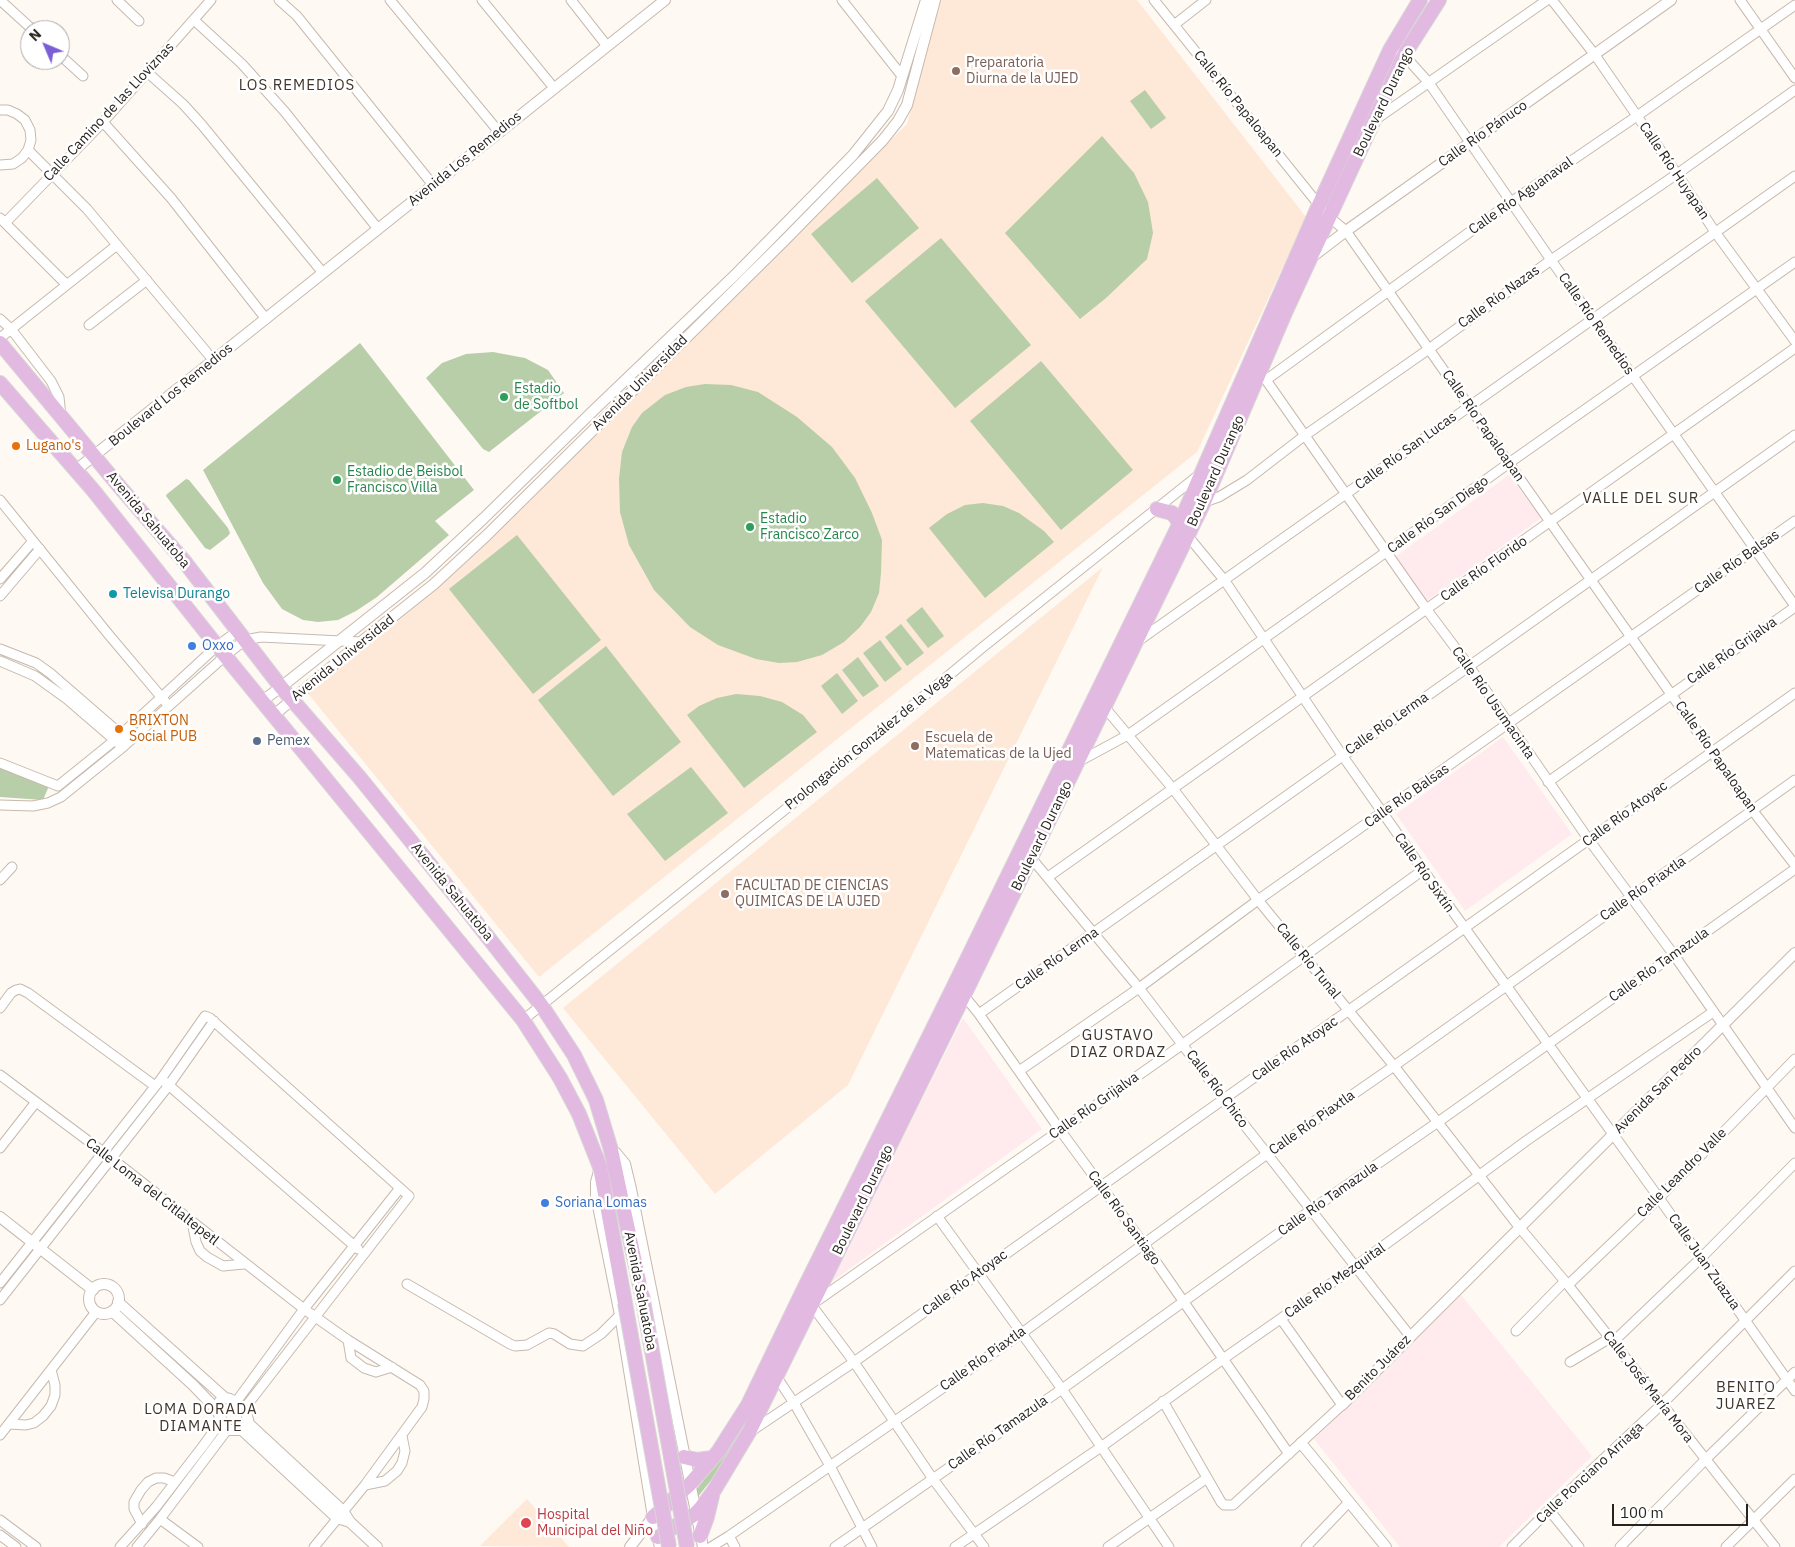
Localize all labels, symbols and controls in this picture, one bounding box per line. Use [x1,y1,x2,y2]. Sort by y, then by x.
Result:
north arrow [20,20,70,70]
text: N [25,25,45,45]
street label: Calle Camino de las Lloviznas [40,39,178,185]
street label: Boulevard Durango [1350,44,1418,160]
street label: Calle Río Papaloapan [1190,47,1286,161]
place label: Preparatoria Diurna de la UJED [966,55,1078,88]
marker: Preparatoria Diurna de la UJED [950,65,962,77]
district label: LOS REMEDIOS [237,77,357,95]
street label: Calle Río Pánuco [1435,97,1531,171]
street label: Avenida Los Remedios [405,108,525,210]
street label: Calle Río Huyapan [1635,119,1713,223]
street label: Calle Río Aguanaval [1466,154,1576,238]
street label: Calle Río Nazas [1455,262,1543,332]
street label: Calle Río Remedios [1554,270,1638,378]
street label: Avenida Universidad [589,332,691,434]
street label: Boulevard Los Remedios [106,340,236,450]
street label: Calle Río Papaloapan [1438,367,1528,485]
place label: Estadio de Softbol [514,381,578,414]
marker: Estadio de Softbol [498,391,510,403]
street label: Calle Río San Lucas [1352,409,1460,493]
street label: Boulevard Durango [1184,413,1248,529]
place label: Lugano's [26,438,81,454]
marker: Lugano's [10,440,22,452]
place label: Estadio de Beisbol Francisco Villa [347,464,463,497]
street label: Avenida Sahuatoba [103,468,193,572]
street label: Calle Río San Diego [1384,473,1492,557]
marker: Estadio de Beisbol Francisco Villa [331,474,343,486]
district label: VALLE DEL SUR [1581,490,1701,508]
place label: Estadio Francisco Zarco [760,511,859,544]
marker: Estadio Francisco Zarco [744,521,756,533]
street label: Calle Río Balsas [1691,526,1783,598]
street label: Calle Río Florido [1437,533,1531,605]
place label: Televisa Durango [123,586,230,602]
marker: Televisa Durango [107,588,119,600]
street label: Avenida Universidad [288,611,398,705]
street label: Calle Río Grijalva [1684,614,1780,688]
place label: Oxxo [202,638,234,654]
marker: Oxxo [186,640,198,652]
street label: Calle Río Usumacinta [1448,644,1538,762]
street label: Prolongación González de la Vega [782,668,956,814]
street label: Calle Río Lerma [1342,689,1432,759]
street label: Calle Río Papaloapan [1671,698,1761,816]
place label: BRIXTON Social PUB [129,713,197,746]
marker: BRIXTON Social PUB [113,723,125,735]
place label: Escuela de Matematicas de la Ujed [925,730,1072,762]
place label: Pemex [267,733,310,749]
marker: Pemex [251,735,263,747]
marker: Escuela de Matematicas de la Ujed [909,740,921,752]
street label: Calle Río Balsas [1361,760,1453,832]
street label: Calle Río Atoyac [1579,777,1671,851]
street label: Boulevard Durango [1008,778,1076,894]
street label: Calle Río Sixtín [1390,830,1458,916]
street label: Avenida Sahuatoba [407,840,497,944]
street label: Calle Río Piaxtla [1597,853,1689,925]
place label: FACULTAD DE CIENCIAS QUIMICAS DE LA UJED [735,878,889,910]
marker: FACULTAD DE CIENCIAS QUIMICAS DE LA UJED [719,888,731,900]
street label: Calle Río Tunal [1272,920,1344,1002]
street label: Calle Río Lerma [1012,924,1102,994]
street label: Calle Río Tamazula [1606,924,1712,1006]
street label: Calle Río Atoyac [1249,1013,1341,1085]
district label: GUSTAVO DIAZ ORDAZ [1069,1027,1167,1062]
street label: Avenida San Pedro [1611,1043,1705,1137]
street label: Calle Río Chico [1182,1047,1252,1131]
street label: Calle Río Grijalva [1046,1069,1142,1143]
street label: Calle Río Piaxtla [1266,1087,1358,1159]
street label: Calle Leandro Valle [1634,1125,1730,1221]
street label: Calle Loma del Citlaltepetl [82,1135,222,1249]
street label: Boulevard Durango [829,1142,897,1258]
street label: Calle Río Tamazula [1275,1158,1381,1240]
street label: Calle Río Santiago [1084,1167,1164,1269]
place label: Soriana Lomas [555,1195,647,1211]
marker: Soriana Lomas [539,1197,551,1209]
street label: Calle Juan Zuazua [1664,1211,1744,1313]
street label: Avenida Sahuatoba [620,1230,660,1352]
street label: Calle Río Mezquital [1281,1240,1389,1322]
street label: Calle Río Atoyac [919,1246,1011,1320]
street label: Calle Río Piaxtla [937,1323,1029,1395]
street label: Calle José María Mora [1599,1328,1697,1446]
street label: Benito Juárez [1342,1332,1414,1404]
district label: BENITO JUAREZ [1715,1379,1777,1414]
street label: Calle Río Tamazula [945,1392,1051,1474]
district label: LOMA DORADA DIAMANTE [143,1401,259,1436]
street label: Calle Ponciano Arriaga [1533,1419,1647,1527]
scale bar [1615,1494,1751,1526]
text: 100 m [1620,1503,1664,1522]
place label: Hospital Municipal del Niño [537,1507,653,1540]
marker: Hospital Municipal del Niño [519,1516,533,1530]

